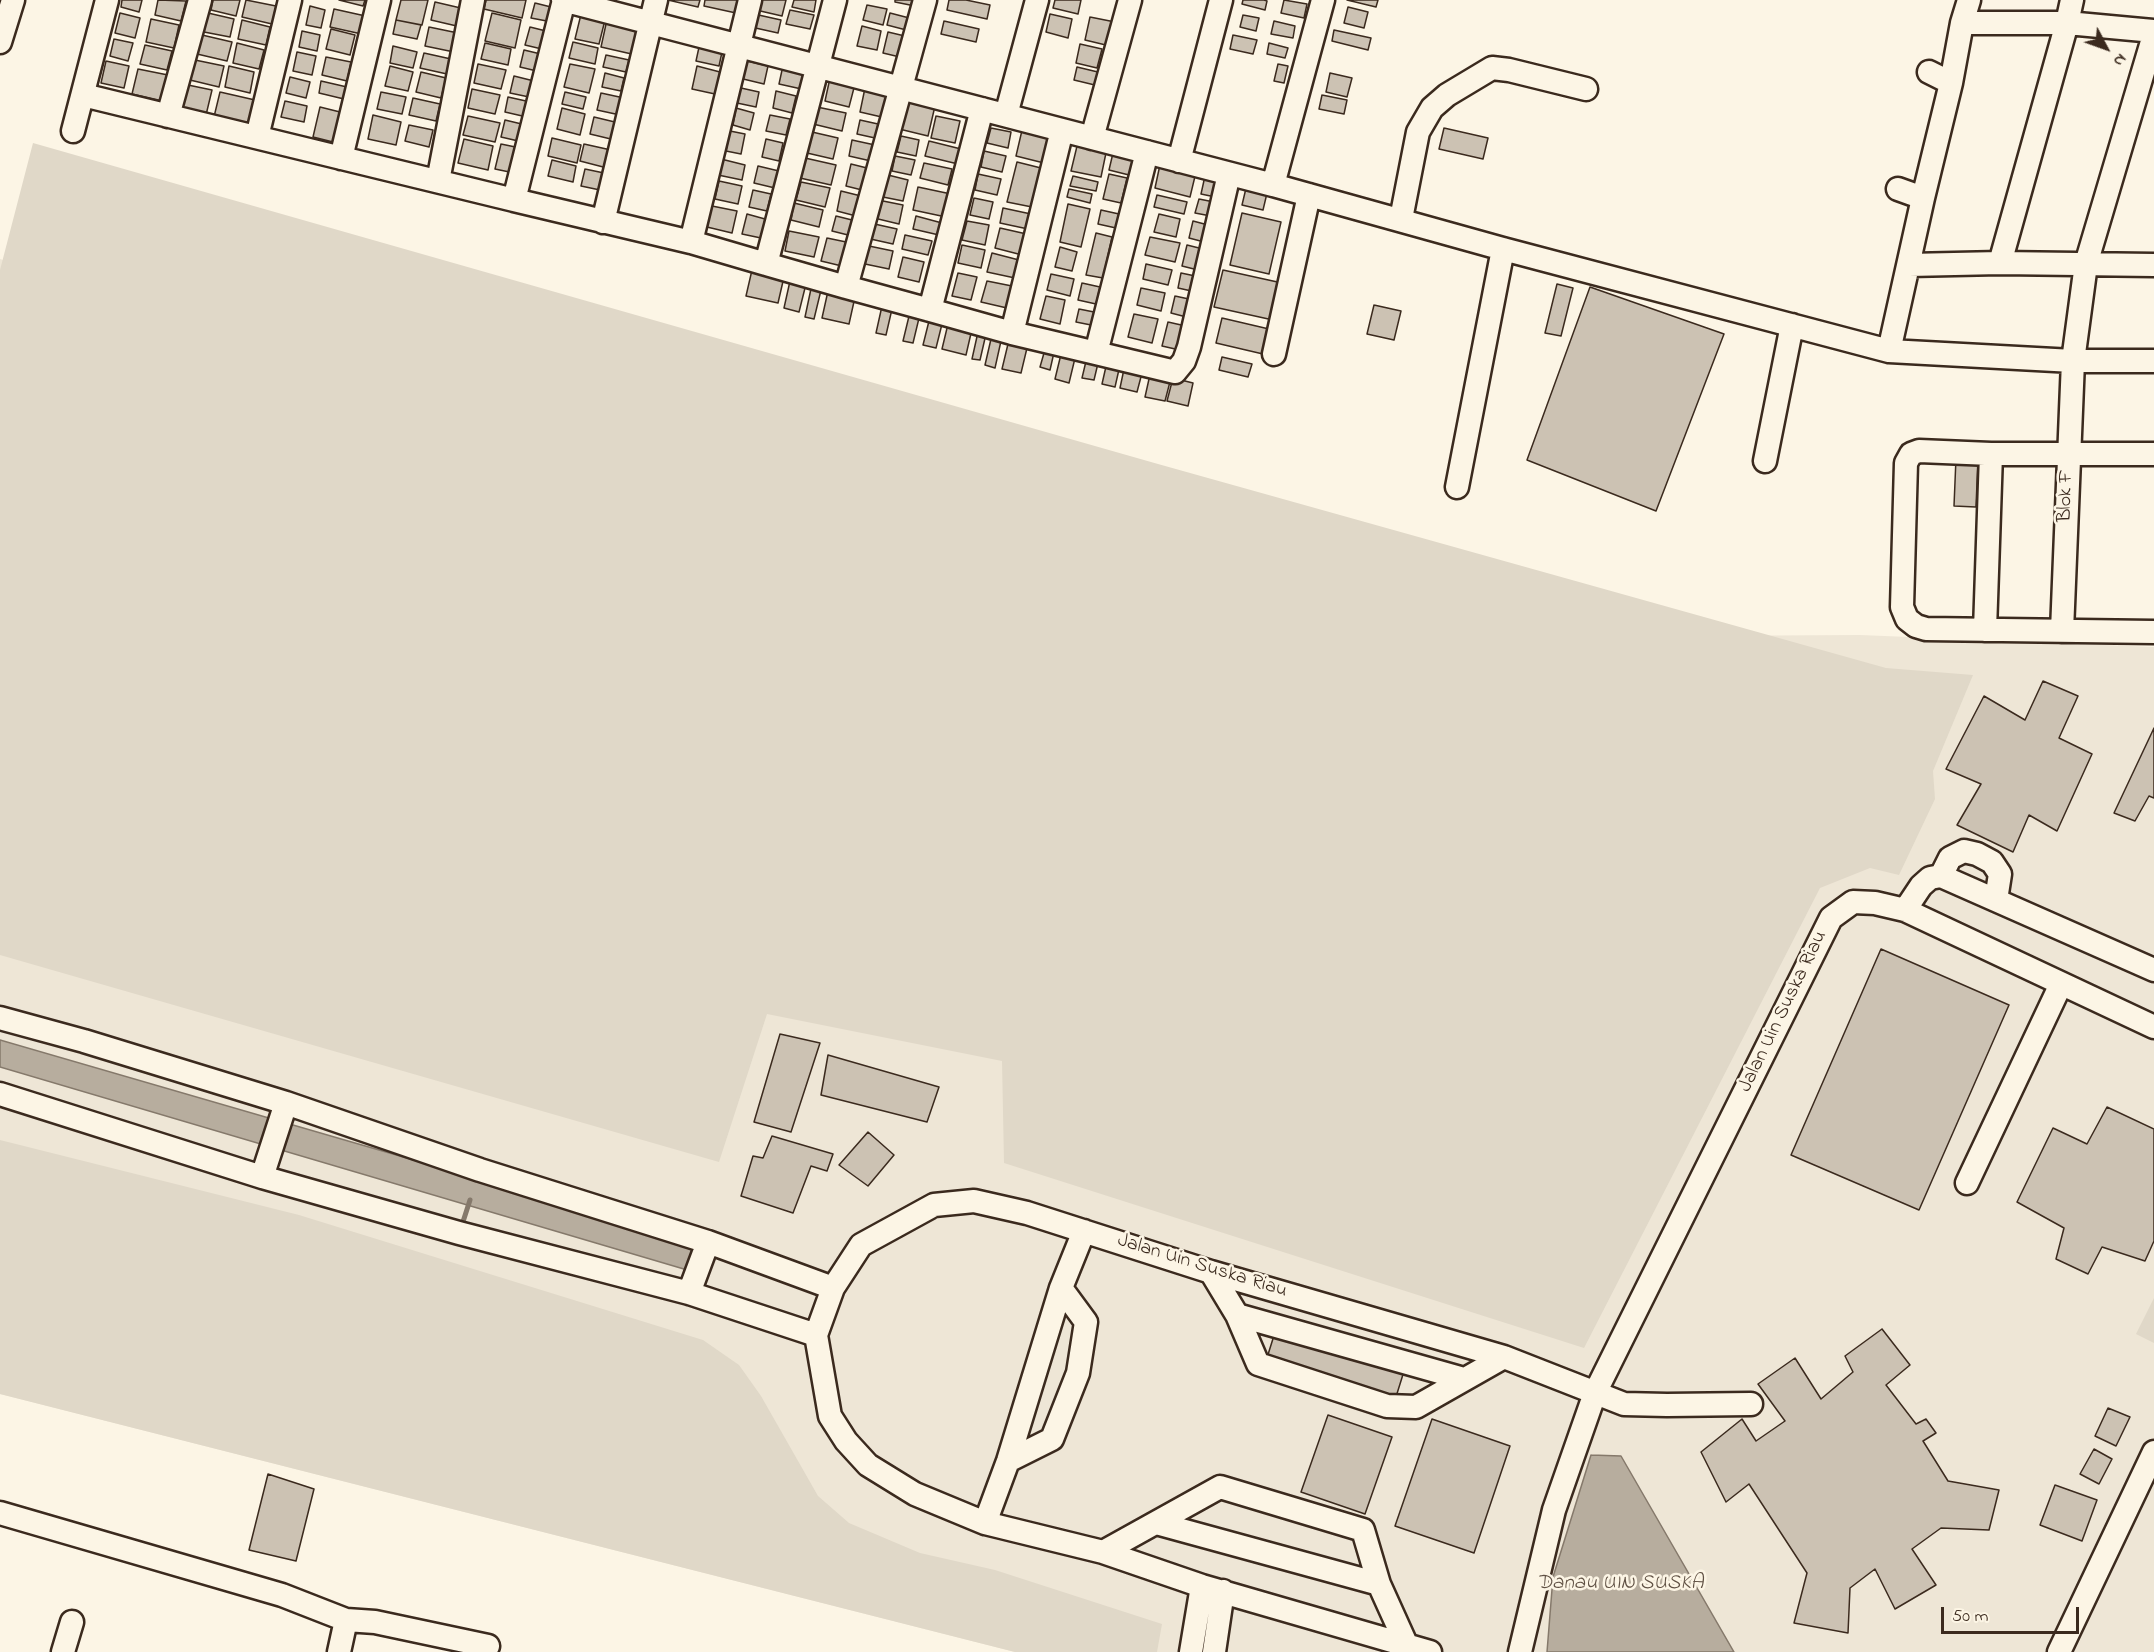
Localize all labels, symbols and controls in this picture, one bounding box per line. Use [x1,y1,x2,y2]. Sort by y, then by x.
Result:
north arrow [2076,18,2136,78]
text: N [2107,48,2132,72]
street label: Blok F [2054,470,2080,522]
street label: Jalan Uin Suska Riau [1735,927,1833,1097]
street label: Jalan Uin Suska Riau [1114,1230,1290,1304]
water label: Danau UIN SUSKA [1537,1572,1703,1598]
scale bar [1944,1595,2082,1633]
text: 50 m [1952,1604,1989,1630]

